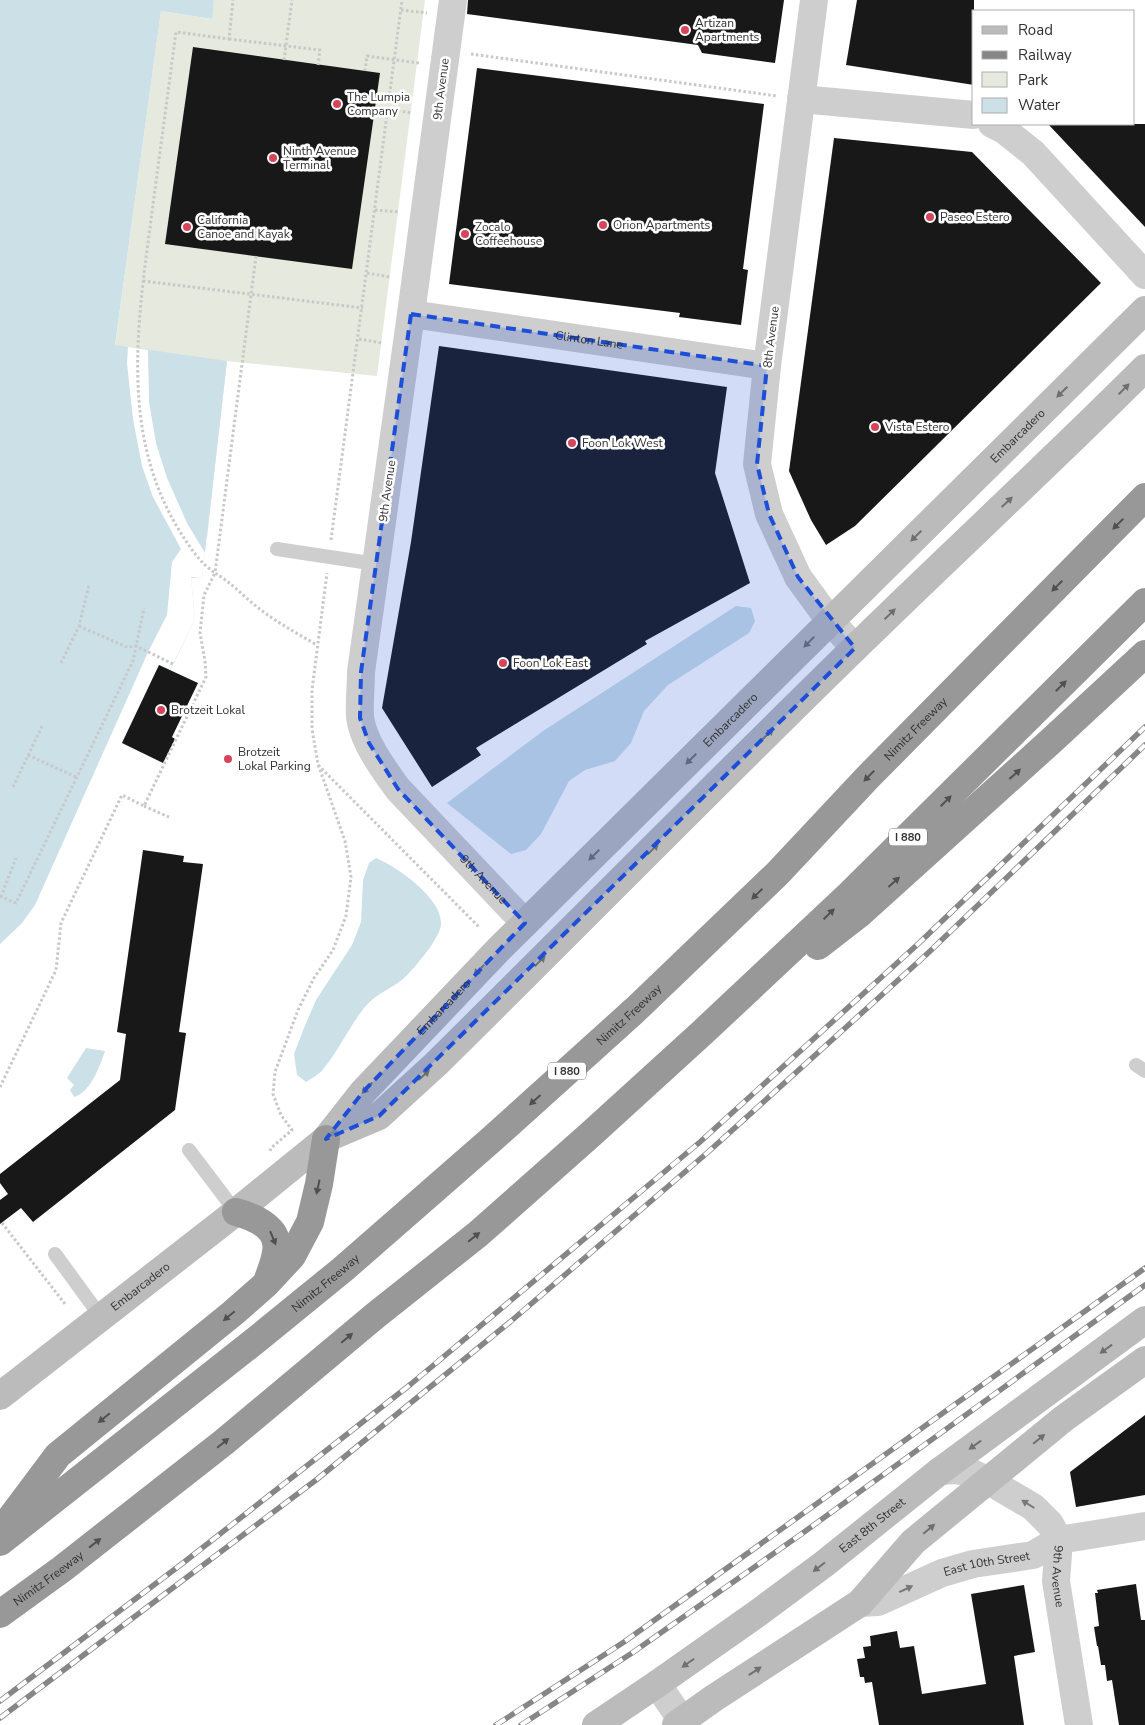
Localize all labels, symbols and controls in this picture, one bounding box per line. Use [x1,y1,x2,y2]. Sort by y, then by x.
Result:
legend [972,10,1135,125]
place label: Artizan Apartments [695,15,760,45]
text: Road [1018,20,1053,40]
marker: Artizan Apartments [679,24,691,36]
text: Railway [1018,45,1072,65]
street label: 9th Avenue [429,57,453,121]
text: Park [1018,70,1048,90]
place label: The Lumpia Company [347,89,410,119]
text: Water [1018,95,1061,115]
marker: The Lumpia Company [331,98,343,110]
place label: Ninth Avenue Terminal [283,143,356,173]
marker: Ninth Avenue Terminal [267,152,279,164]
place label: Paseo Estero [940,209,1010,225]
marker: Paseo Estero [924,211,936,223]
place label: California Canoe and Kayak [197,212,291,242]
place label: Orion Apartments [613,217,710,233]
place label: Zocalo Coffeehouse [475,219,542,249]
marker: Orion Apartments [597,219,609,231]
marker: California Canoe and Kayak [181,221,193,233]
marker: Zocalo Coffeehouse [459,228,471,240]
street label: 8th Avenue [759,305,783,369]
street label: Clinton Lane [554,327,624,353]
one-way arrow [1118,383,1130,395]
one-way arrow [1056,386,1068,398]
street label: Embarcadero [987,405,1049,467]
place label: Vista Estero [884,419,950,435]
marker: Vista Estero [869,421,881,433]
place label: Foon Lok West [582,435,663,451]
marker: Foon Lok West [566,437,578,449]
street label: 9th Avenue [375,459,399,523]
one-way arrow [1001,496,1013,508]
one-way arrow [1112,518,1124,530]
one-way arrow [910,530,922,542]
one-way arrow [1051,580,1063,592]
one-way arrow [883,608,895,620]
one-way arrow [803,636,815,648]
place label: Foon Lok East [513,655,589,671]
marker: Foon Lok East [497,657,509,669]
one-way arrow [1055,680,1067,692]
street label: Embarcadero [700,689,762,751]
street label: Nimitz Freeway [881,693,951,764]
place label: Brotzeit Lokal [171,702,245,718]
marker: Brotzeit Lokal [155,704,167,716]
one-way arrow [762,728,774,740]
place label: Brotzeit Lokal Parking [238,744,311,774]
one-way arrow [686,752,698,764]
marker: Brotzeit Lokal Parking [222,753,234,765]
one-way arrow [1009,768,1022,779]
one-way arrow [863,770,875,782]
one-way arrow [940,795,952,807]
road number: I 880 [889,829,927,846]
one-way arrow [647,843,659,855]
one-way arrow [588,849,600,861]
street label: 9th Avenue [456,851,511,907]
one-way arrow [888,876,900,888]
one-way arrow [751,887,763,899]
one-way arrow [823,908,835,920]
one-way arrow [534,955,546,967]
one-way arrow [473,964,485,976]
street label: Embarcadero [413,976,474,1038]
street label: Nimitz Freeway [593,980,666,1049]
road number: I 880 [548,1062,586,1080]
one-way arrow [418,1069,430,1081]
one-way arrow [361,1081,373,1093]
one-way arrow [530,1094,542,1106]
one-way arrow [313,1179,321,1195]
one-way arrow [269,1231,277,1246]
one-way arrow [467,1231,480,1242]
street label: Nimitz Freeway [288,1250,364,1316]
street label: Embarcadero [107,1258,174,1315]
one-way arrow [223,1310,236,1321]
one-way arrow [341,1333,354,1344]
one-way arrow [1099,1344,1112,1354]
one-way arrow [97,1413,110,1424]
one-way arrow [1032,1433,1045,1444]
one-way arrow [216,1437,229,1448]
one-way arrow [968,1440,981,1450]
street label: East 8th Street [836,1493,909,1557]
one-way arrow [1022,1500,1035,1509]
one-way arrow [922,1524,935,1535]
one-way arrow [88,1538,102,1548]
street label: 9th Avenue [1048,1545,1068,1608]
street label: Nimitz Freeway [10,1547,87,1610]
street label: East 10th Street [942,1547,1032,1580]
one-way arrow [812,1562,826,1572]
one-way arrow [899,1584,913,1592]
one-way arrow [681,1658,695,1668]
one-way arrow [749,1667,762,1676]

